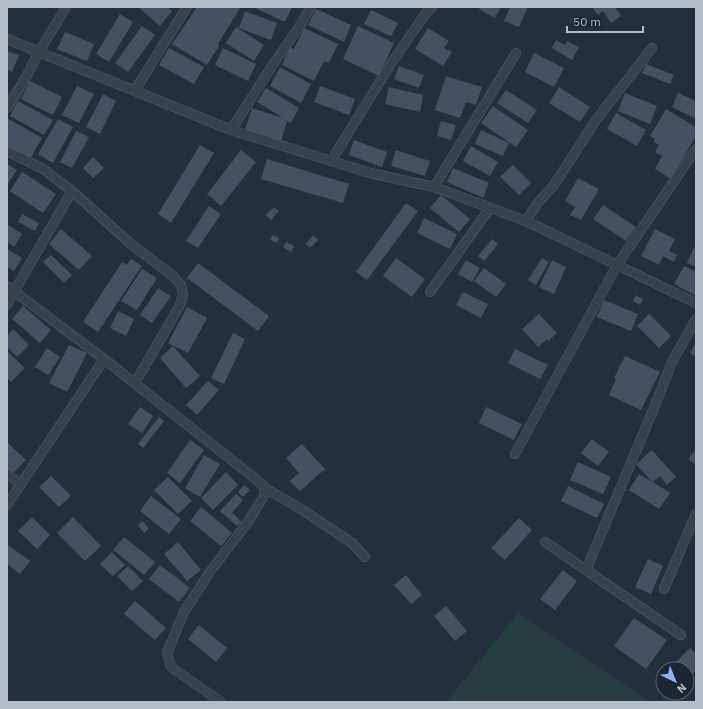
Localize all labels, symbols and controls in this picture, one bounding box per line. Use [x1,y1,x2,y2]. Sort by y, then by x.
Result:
scale bar [567,8,643,34]
text: 50 m [573,14,601,29]
north arrow [655,661,695,701]
text: N [674,680,690,696]

